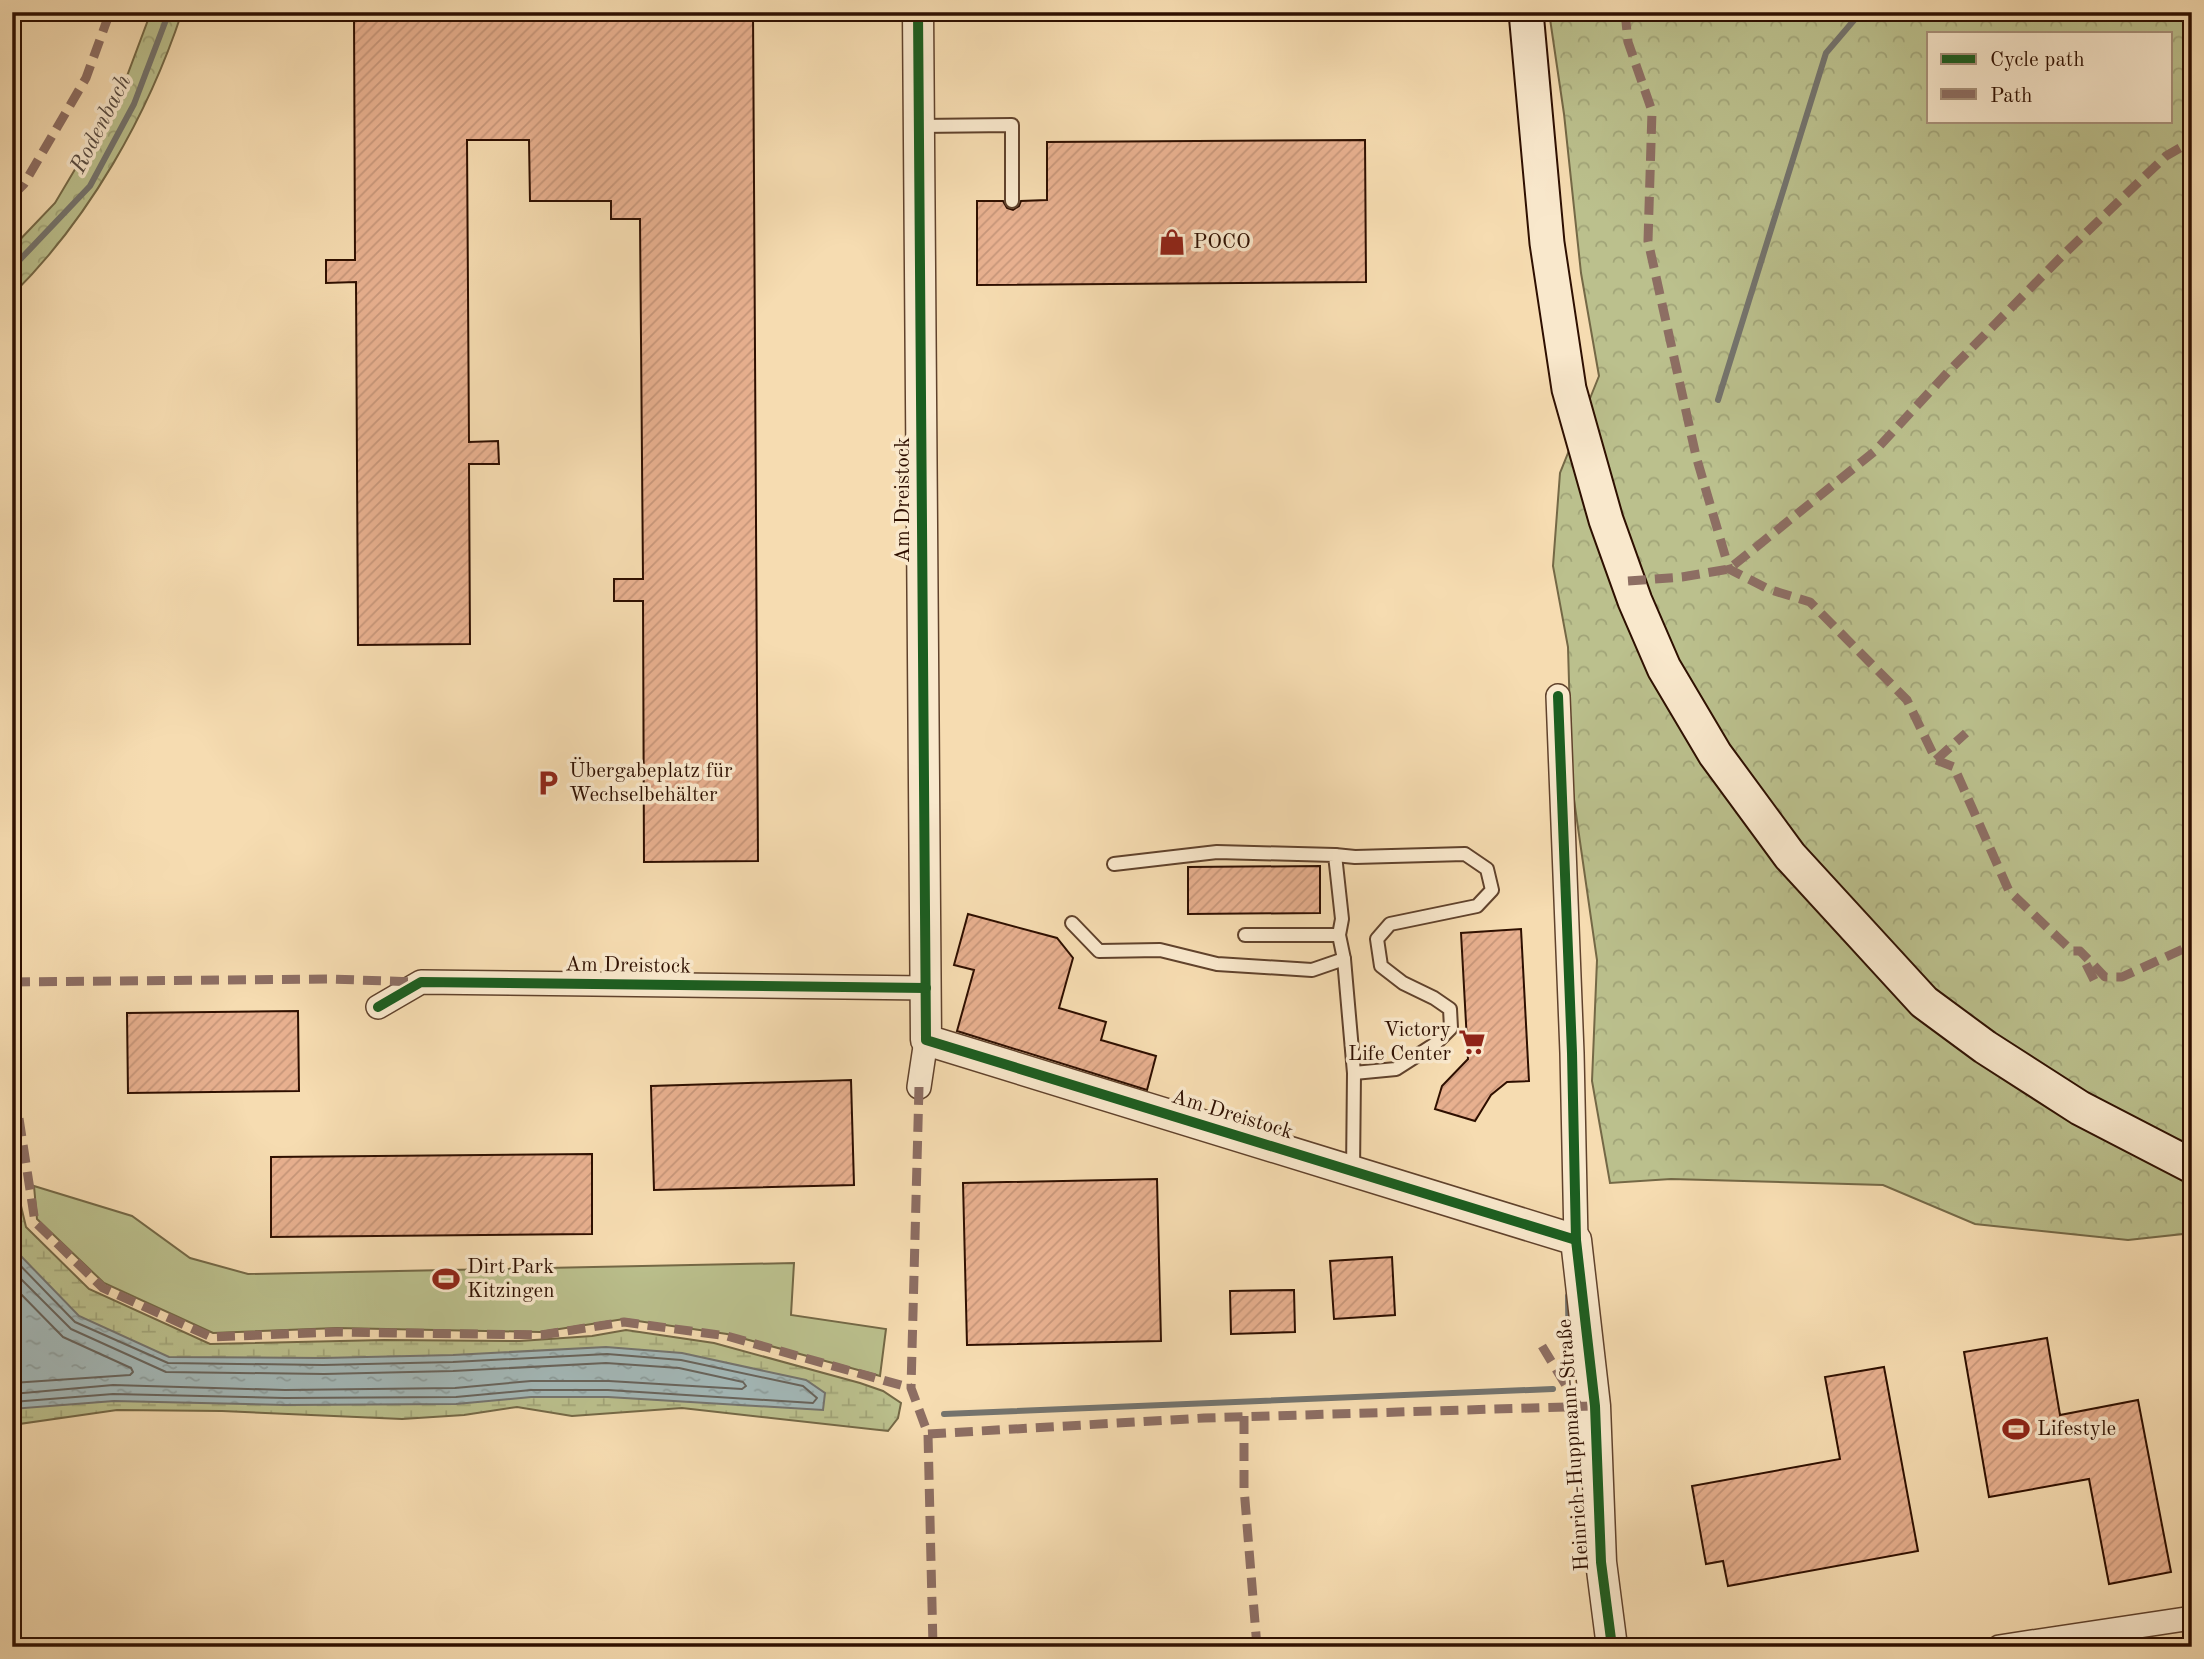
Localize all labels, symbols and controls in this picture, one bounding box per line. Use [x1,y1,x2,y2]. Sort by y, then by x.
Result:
legend [1927,32,2172,122]
text: Cycle path [1990,50,2085,71]
water label: Rodenbach [66,71,136,178]
text: Path [1990,86,2033,107]
shop icon: POCO [1157,227,1187,257]
place label: POCO [1193,232,1251,253]
street label: Am Dreistock [893,437,914,563]
place label: Übergabeplatz für Wechselbehälter [569,757,733,806]
parking icon: Übergabeplatz für Wechselbehälter [533,768,563,798]
street label: Am Dreistock [565,954,691,978]
place label: Victory Life Center [1348,1020,1451,1065]
supermarket icon: Victory Life Center [1457,1027,1487,1057]
street label: Am Dreistock [1169,1087,1295,1143]
place label: Dirt Park Kitzingen [467,1257,555,1302]
sports icon: Dirt Park Kitzingen [431,1264,461,1294]
street label: Heinrich-Huppmann-Straße [1555,1318,1593,1572]
sports icon: Lifestyle [2001,1414,2031,1444]
place label: Lifestyle [2037,1419,2116,1440]

